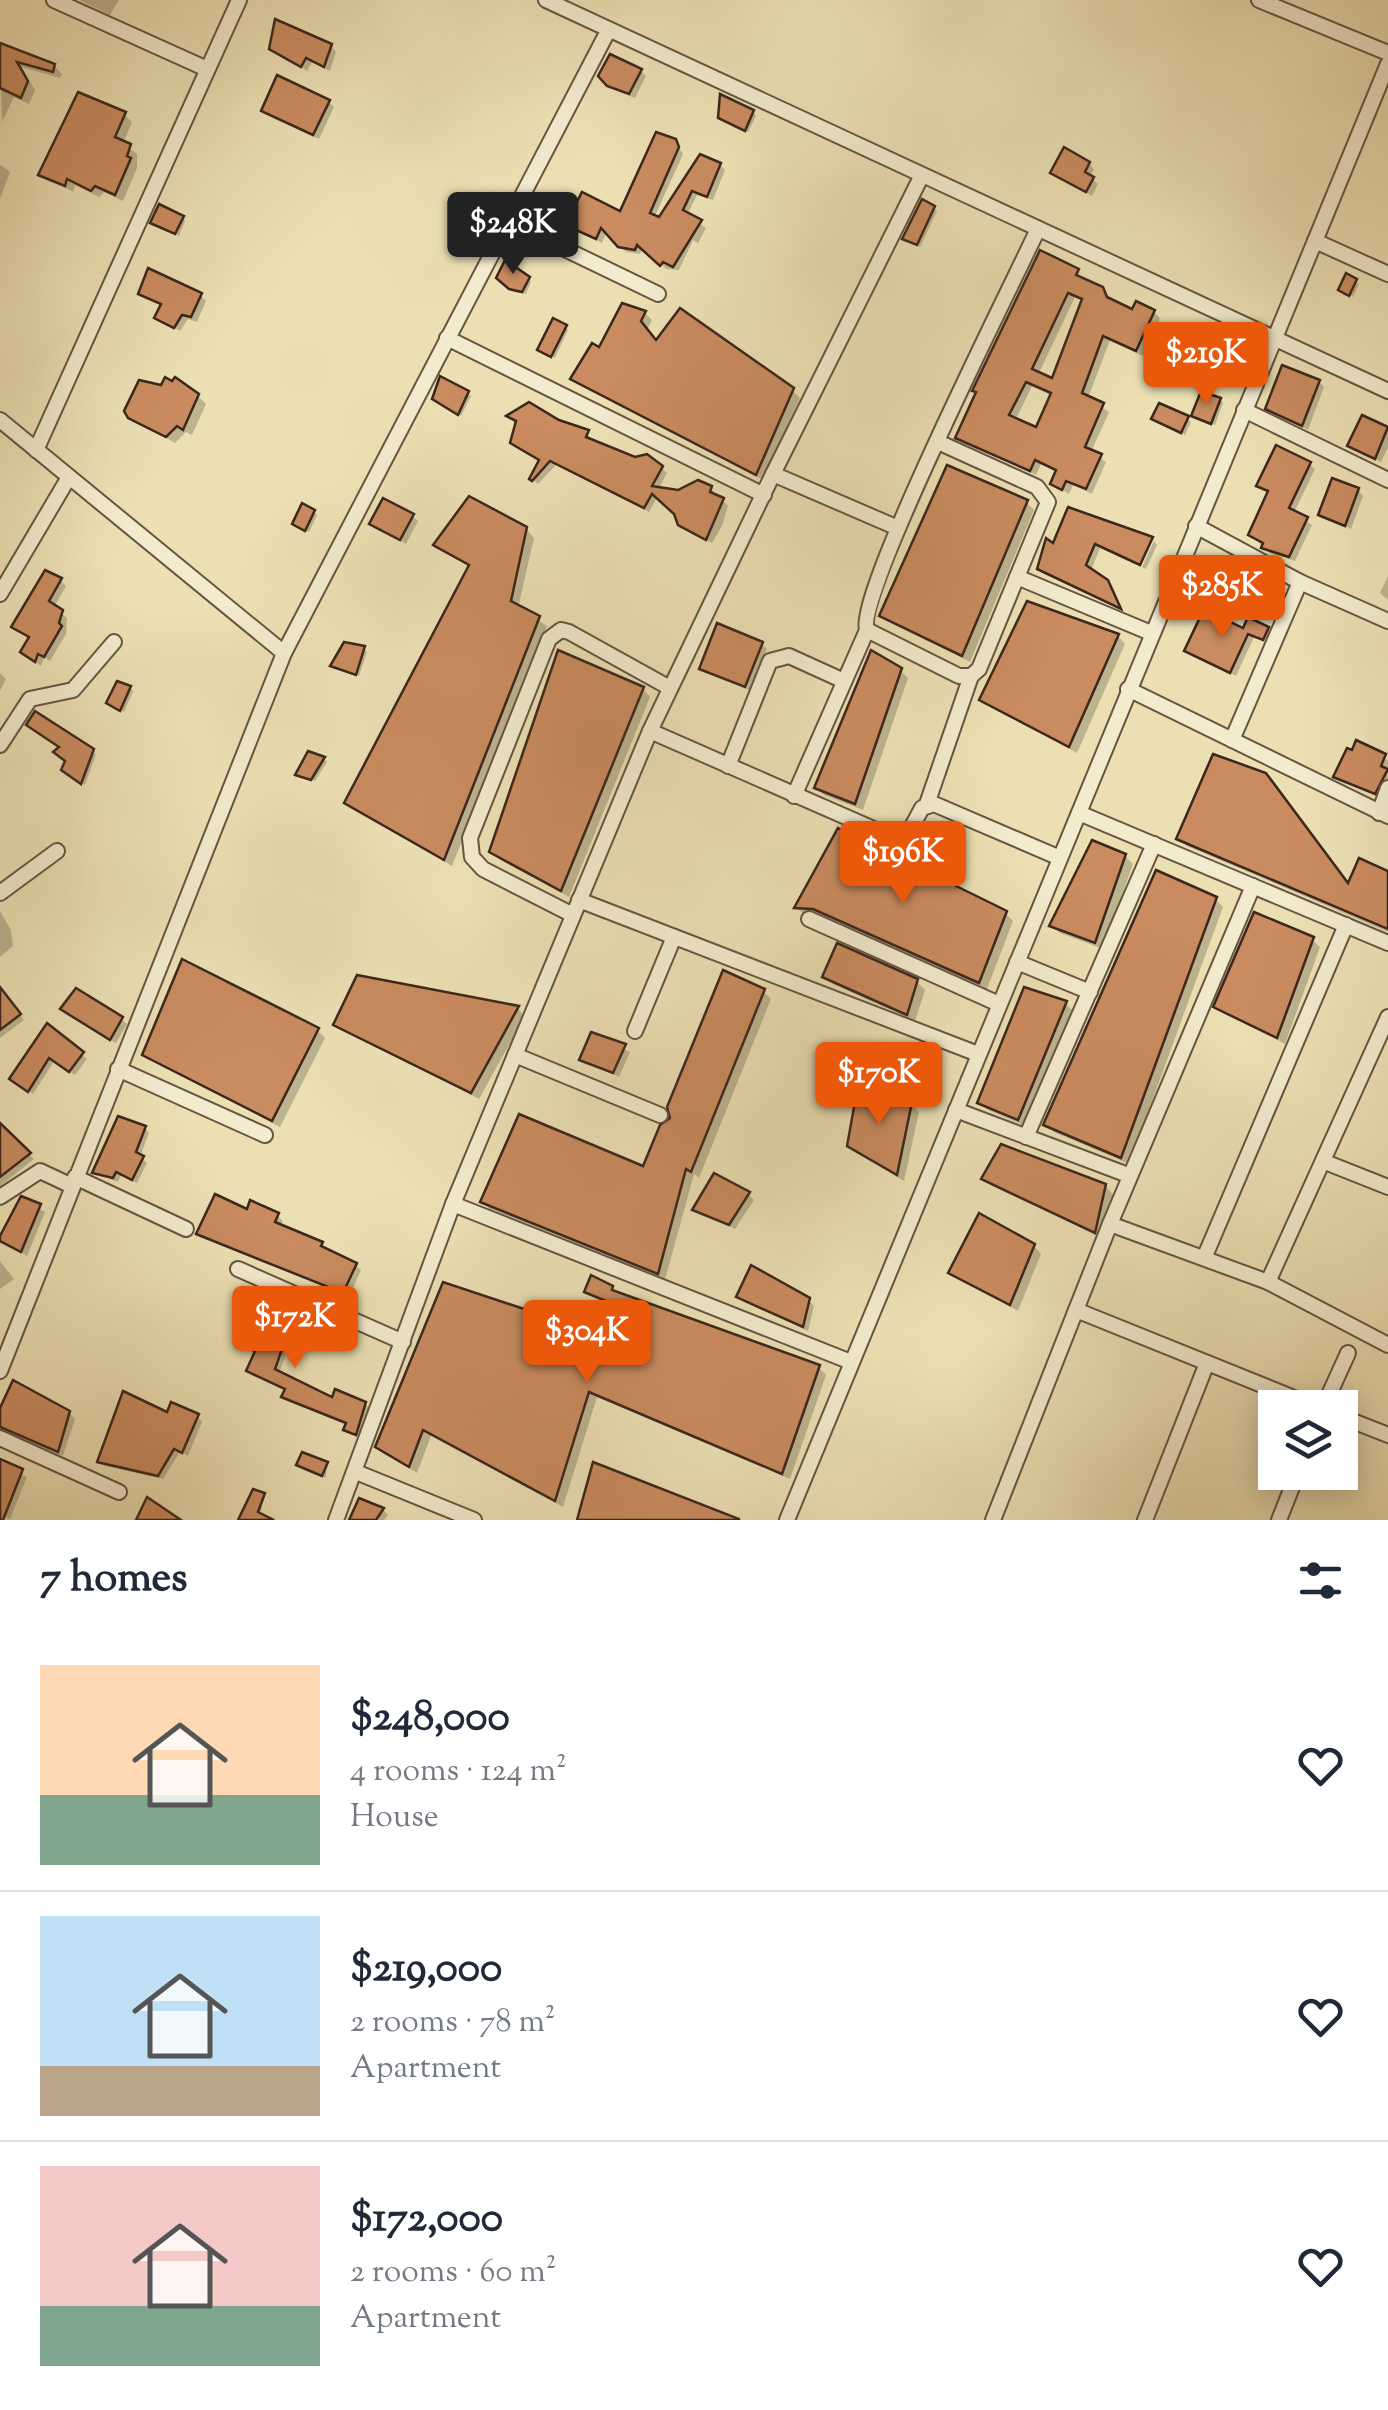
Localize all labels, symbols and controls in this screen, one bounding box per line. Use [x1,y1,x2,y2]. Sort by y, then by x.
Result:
pin: $248K [443,192,583,277]
text: $248K [469,201,557,247]
pin: $219K [1136,322,1276,407]
text: $219K [1165,331,1247,377]
pin: $285K [1152,555,1292,640]
text: $285K [1181,564,1263,610]
pin: $196K [833,821,973,906]
text: $196K [862,830,944,876]
pin: $170K [809,1042,949,1127]
text: $170K [837,1051,921,1097]
pin: $172K [225,1286,365,1371]
text: $172K [254,1295,336,1341]
pin: $304K [517,1300,657,1385]
text: $304K [545,1309,629,1355]
map controls [1258,1390,1358,1490]
button: layers [1258,1390,1358,1490]
text: 7 homes [40,1550,188,1610]
icon: filters [1293,1553,1348,1608]
text: $248,000 [350,1689,510,1749]
icon: home [120,1705,240,1825]
icon: heart [1293,1738,1348,1793]
text: 4 rooms · 124 m² [350,1749,567,1795]
text: House [350,1795,439,1841]
text: $219,000 [350,1940,502,2000]
icon: home [120,1956,240,2076]
icon: heart [1293,1989,1348,2044]
text: 2 rooms · 78 m² [350,2000,556,2046]
text: Apartment [350,2046,501,2092]
text: $172,000 [350,2190,503,2250]
icon: home [120,2206,240,2326]
icon: heart [1293,2239,1348,2294]
text: 2 rooms · 60 m² [350,2250,556,2296]
text: Apartment [350,2296,501,2342]

